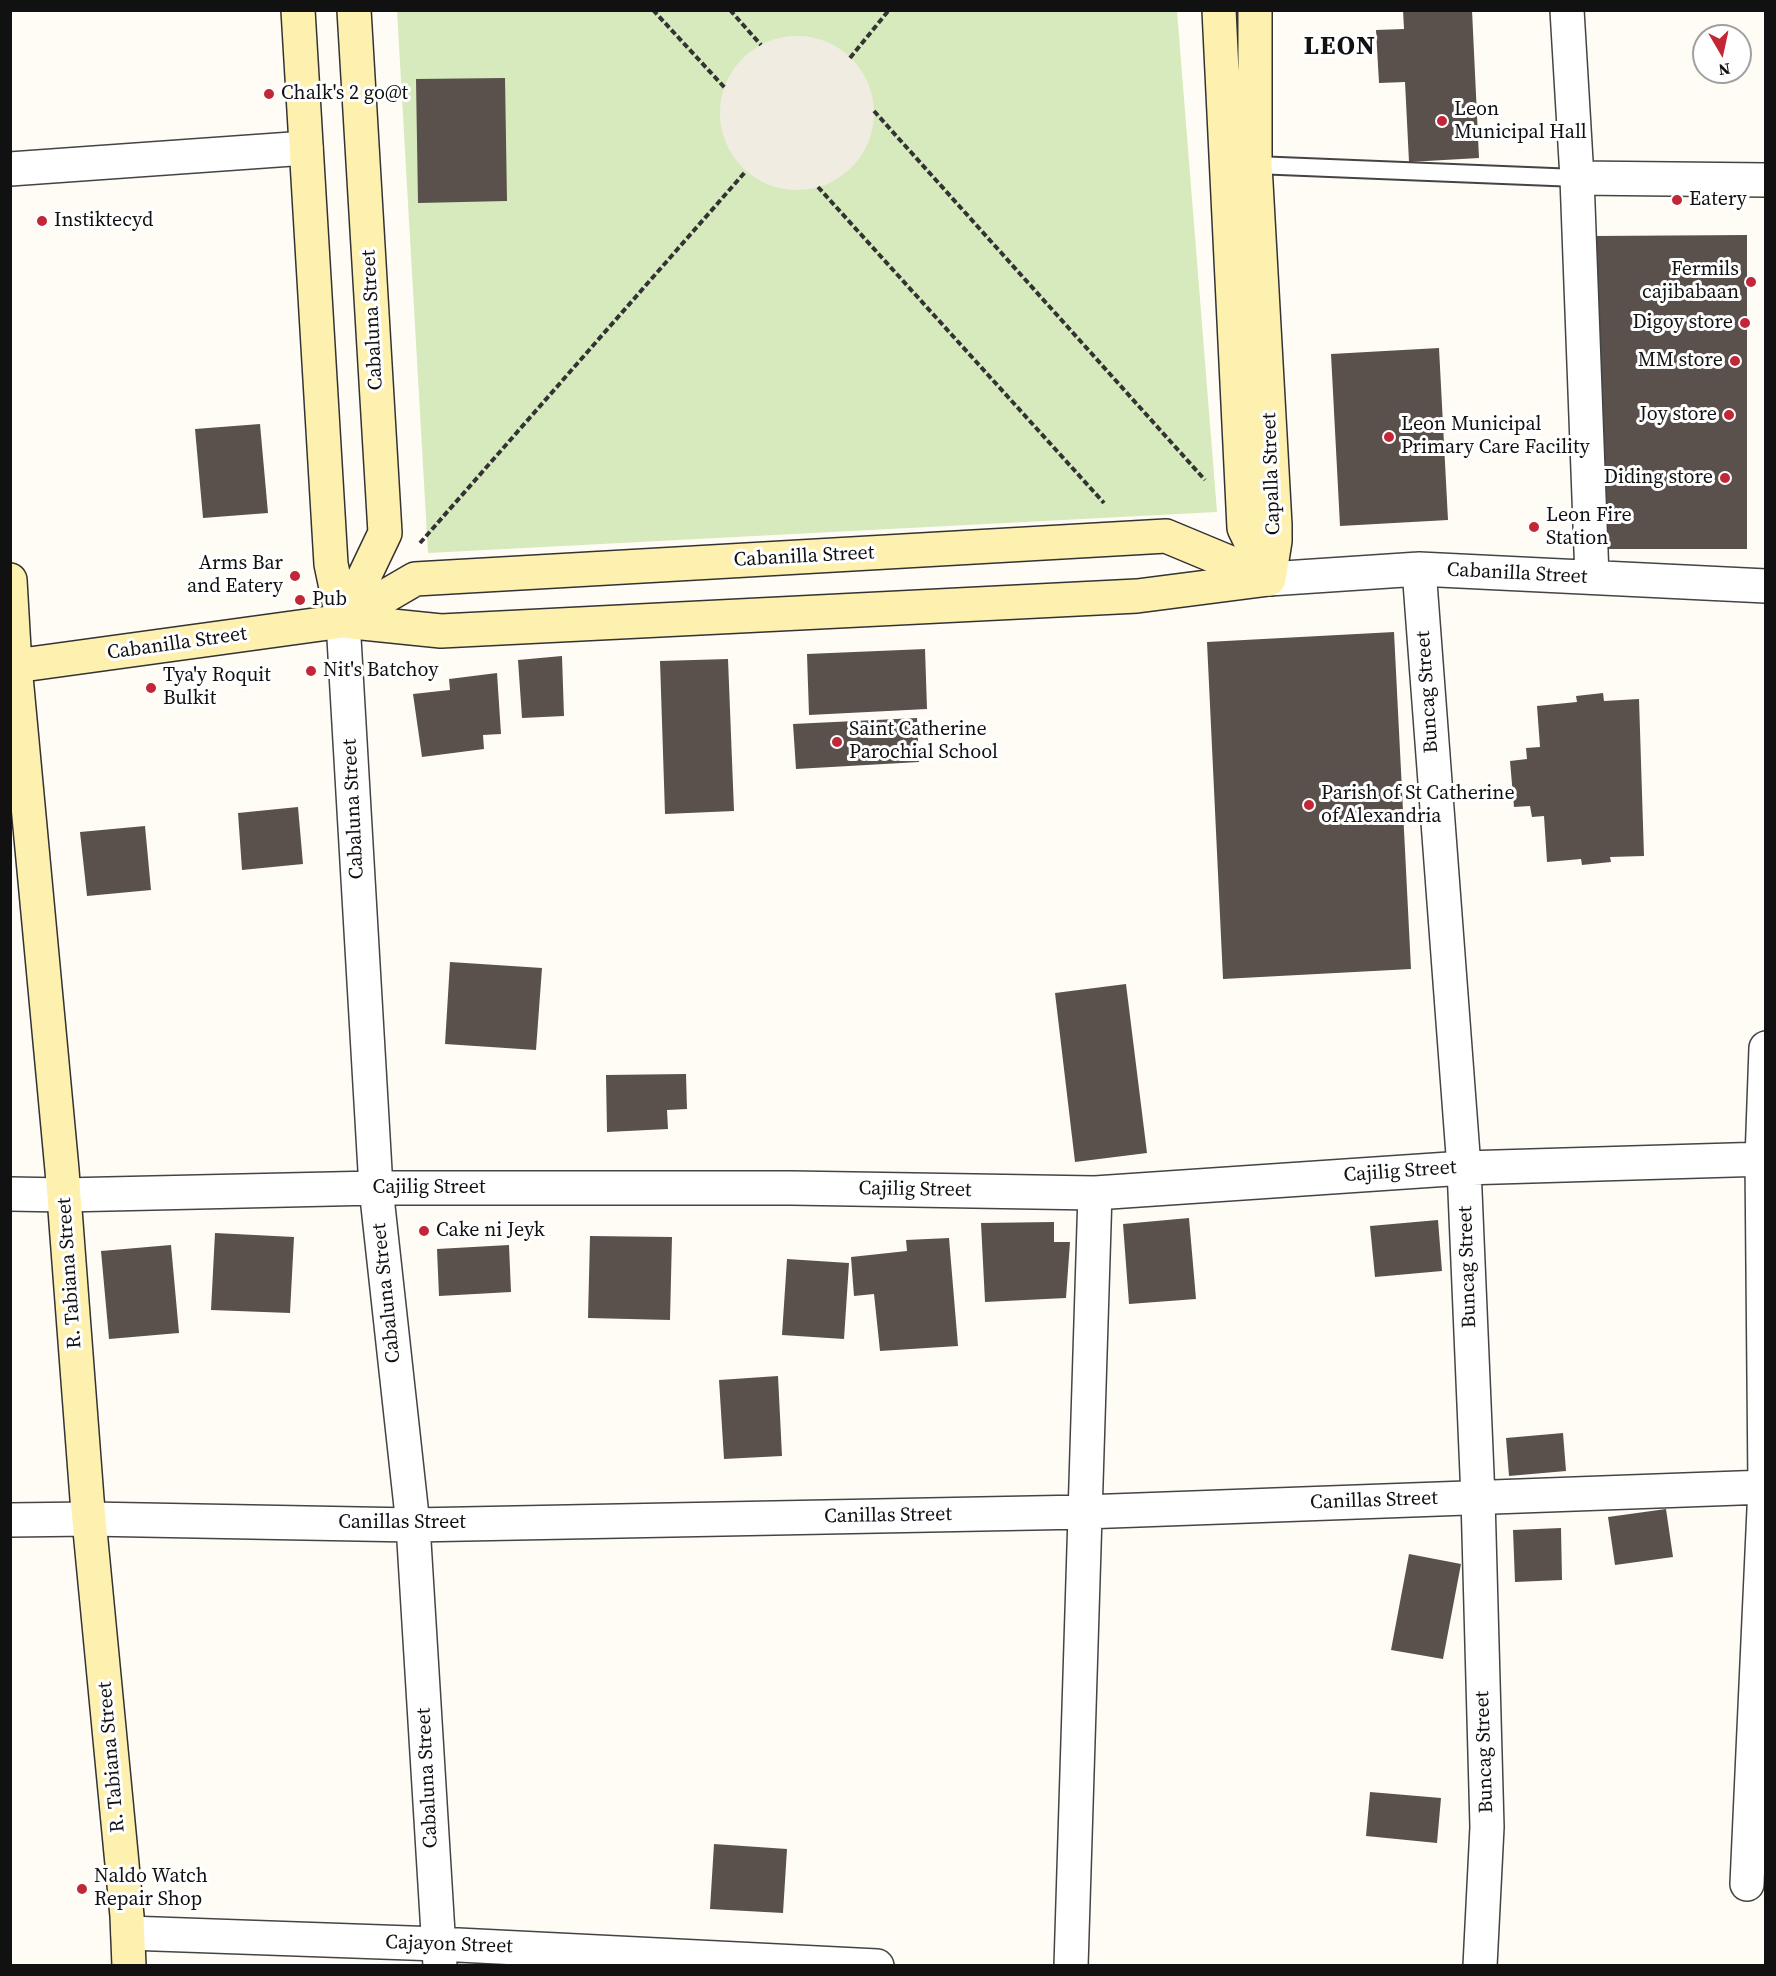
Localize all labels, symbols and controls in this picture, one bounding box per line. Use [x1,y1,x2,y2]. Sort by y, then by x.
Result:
north arrow [1692,24,1752,84]
district label: LEON [1304,31,1376,63]
text: N [1717,58,1732,82]
place label: Chalk's 2 go@t [281,82,408,106]
marker: Chalk's 2 go@t [262,87,276,101]
place label: Leon Municipal Hall [1454,98,1587,145]
marker: Leon Municipal Hall [1435,114,1449,128]
place label: Eatery [1689,188,1747,212]
marker: Eatery [1670,193,1684,207]
place label: Instiktecyd [54,209,153,233]
marker: Instiktecyd [35,214,49,228]
street label: Cabaluna Street [357,249,389,391]
place label: Fermils cajibabaan [1642,258,1739,305]
marker: Fermils cajibabaan [1744,275,1758,289]
place label: Digoy store [1632,311,1733,335]
marker: Digoy store [1738,316,1752,330]
place label: MM store [1638,349,1723,373]
marker: MM store [1728,354,1742,368]
place label: Joy store [1640,403,1717,427]
marker: Joy store [1722,408,1736,422]
street label: Capalla Street [1258,412,1286,536]
place label: Leon Municipal Primary Care Facility [1401,413,1590,460]
marker: Leon Municipal Primary Care Facility [1382,430,1396,444]
place label: Diding store [1604,466,1713,490]
marker: Diding store [1718,471,1732,485]
place label: Leon Fire Station [1546,504,1632,551]
marker: Leon Fire Station [1527,520,1541,534]
street label: Cabanilla Street [733,541,875,573]
place label: Arms Bar and Eatery [187,552,283,599]
street label: Cabanilla Street [1446,558,1588,590]
marker: Arms Bar and Eatery [288,569,302,583]
place label: Pub [312,588,347,612]
marker: Pub [293,593,307,607]
street label: Cabanilla Street [106,622,248,666]
street label: Buncag Street [1412,630,1444,754]
place label: Nit's Batchoy [323,659,439,683]
place label: Tya'y Roquit Bulkit [163,664,271,711]
marker: Nit's Batchoy [304,664,318,678]
marker: Tya'y Roquit Bulkit [144,681,158,695]
place label: Saint Catherine Parochial School [849,718,998,765]
marker: Saint Catherine Parochial School [830,735,844,749]
street label: Cabaluna Street [338,738,370,880]
place label: Parish of St Catherine of Alexandria [1321,782,1515,829]
marker: Parish of St Catherine of Alexandria [1302,798,1316,812]
street label: Cajilig Street [1343,1156,1457,1188]
street label: Cajilig Street [373,1176,485,1200]
street label: Cajilig Street [858,1177,972,1203]
street label: R. Tabiana Street [53,1197,87,1349]
street label: Buncag Street [1454,1205,1482,1329]
place label: Cake ni Jeyk [436,1219,545,1243]
street label: Cabaluna Street [368,1222,406,1364]
marker: Cake ni Jeyk [417,1224,431,1238]
street label: Canillas Street [1310,1487,1438,1515]
street label: Canillas Street [824,1503,952,1529]
street label: Canillas Street [338,1511,466,1535]
street label: R. Tabiana Street [93,1681,131,1833]
street label: Buncag Street [1471,1690,1499,1814]
street label: Cabaluna Street [412,1707,444,1849]
place label: Naldo Watch Repair Shop [94,1865,208,1912]
marker: Naldo Watch Repair Shop [75,1882,89,1896]
street label: Cajayon Street [385,1931,513,1959]

